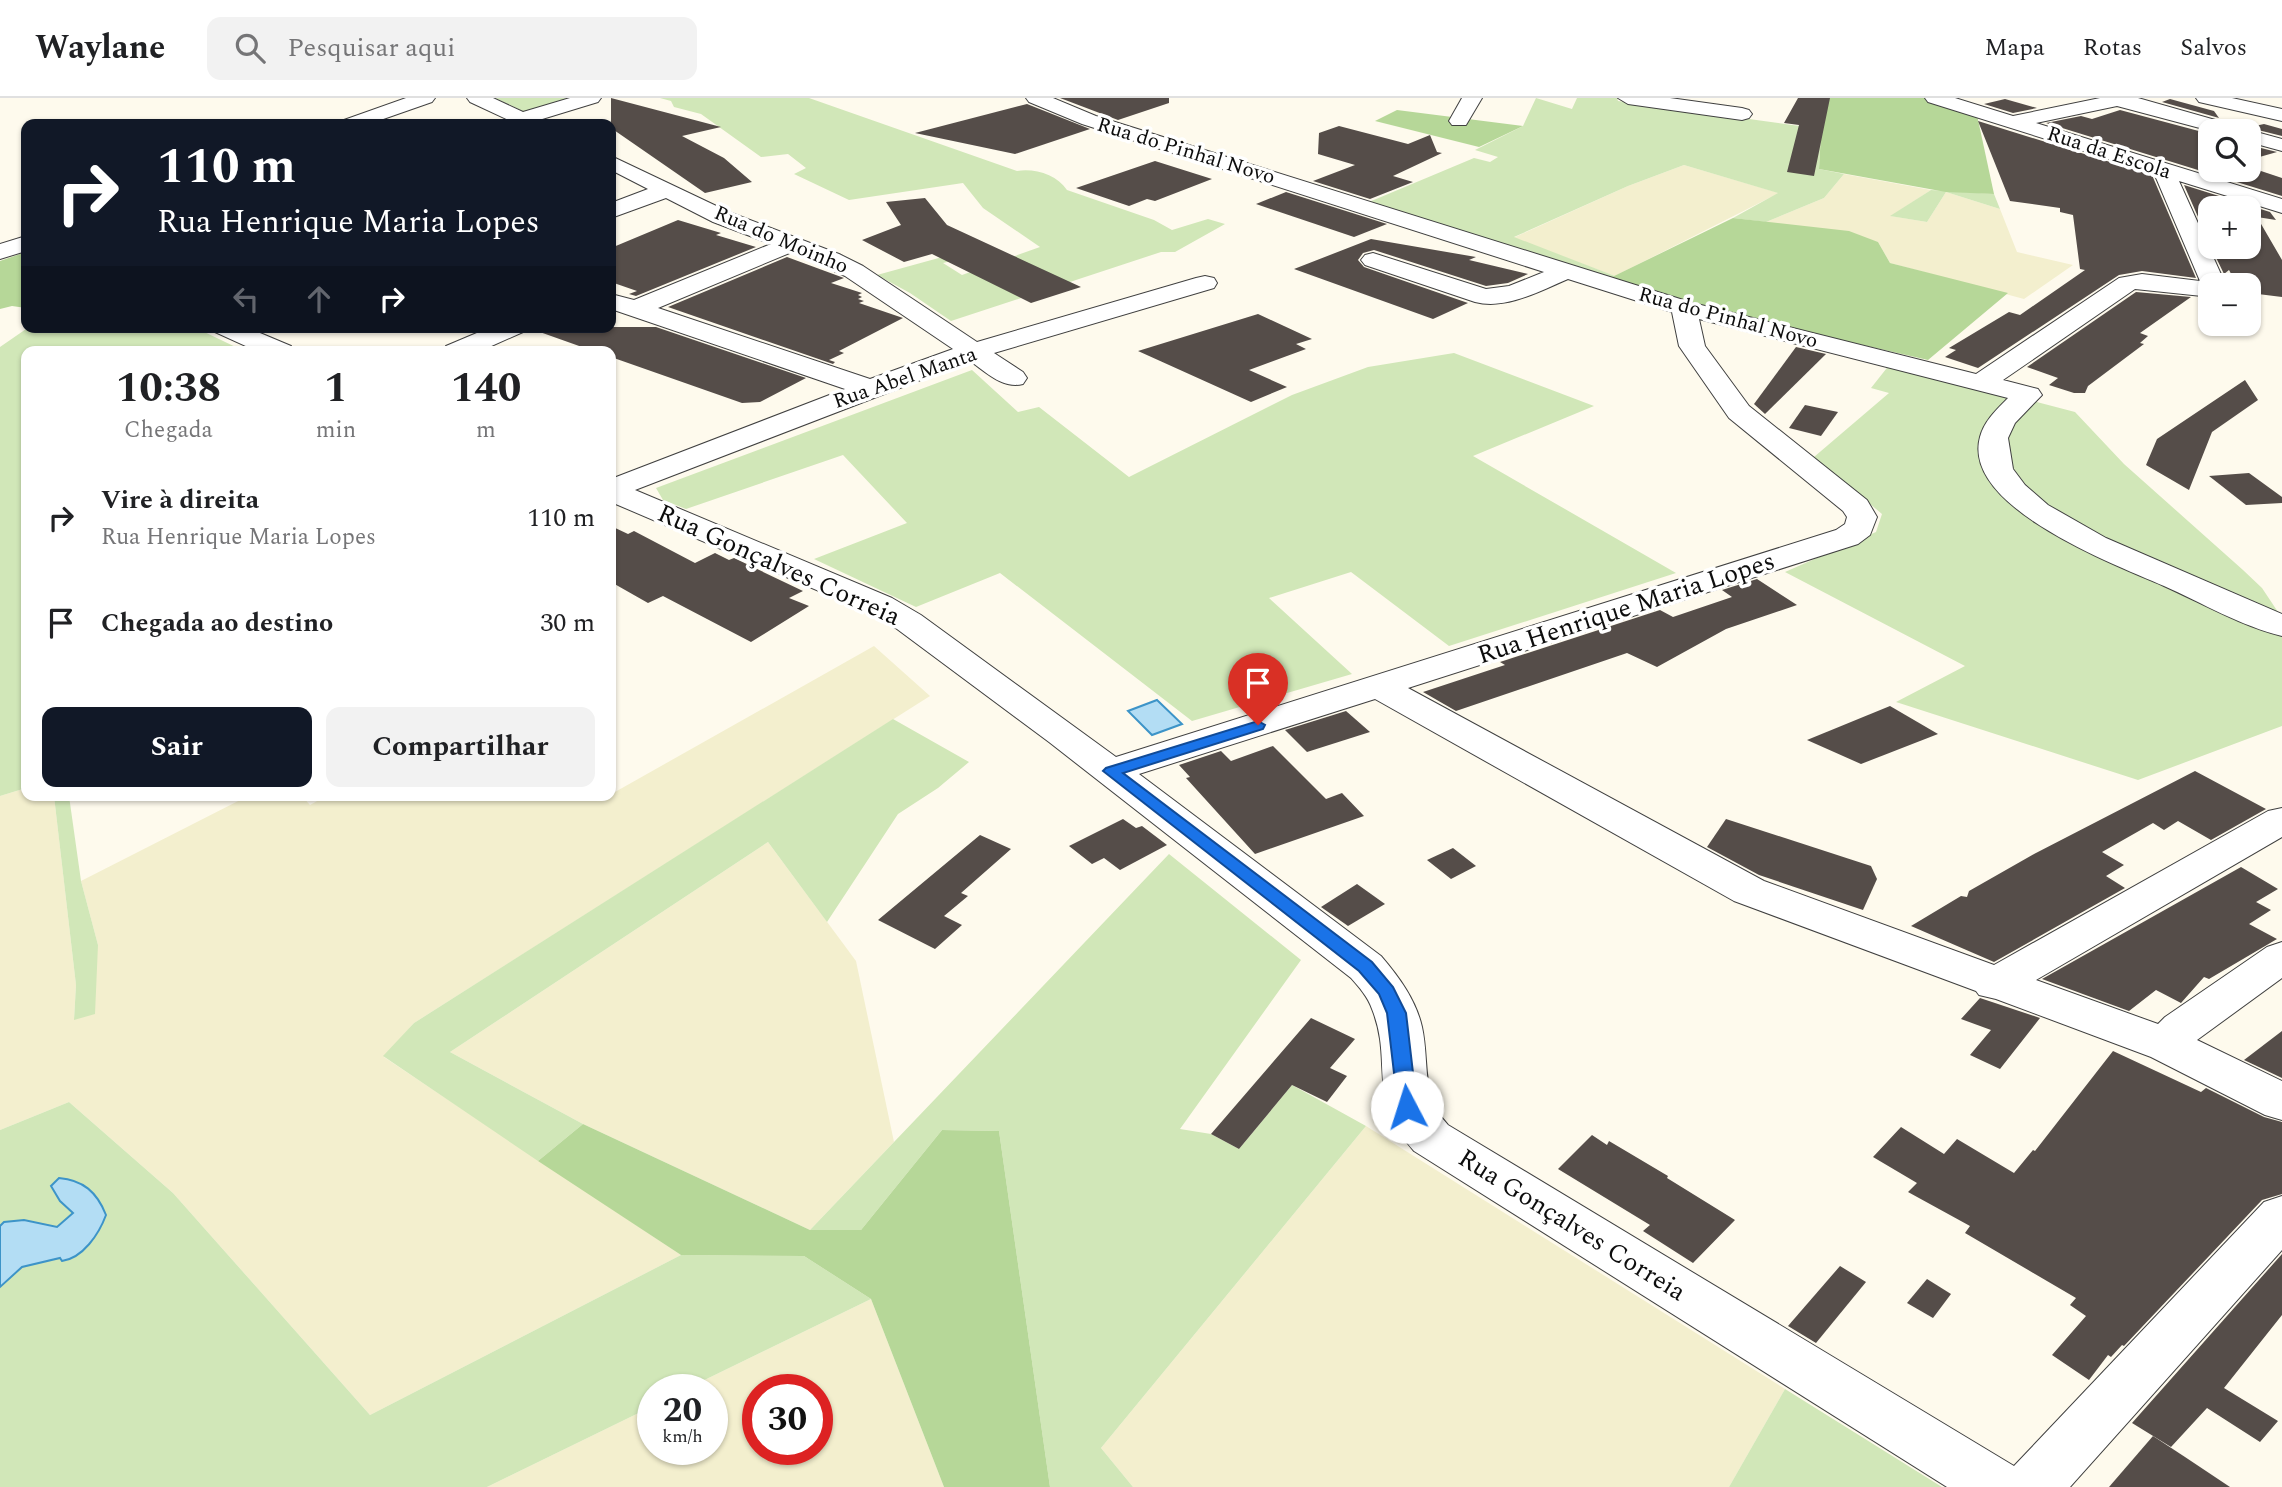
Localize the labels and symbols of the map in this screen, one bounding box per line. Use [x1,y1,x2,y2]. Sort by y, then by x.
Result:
street label: Rua do Pinhal Novo [1093,109,1279,193]
street label: Rua da Escola [2043,118,2176,188]
street label: Rua do Moinho [709,197,853,283]
street label: Rua do Pinhal Novo [1635,279,1821,357]
street label: Rua Abel Manta [829,338,982,418]
street label: Rua Gonçalves Correia [651,493,907,637]
street label: Rua Henrique Maria Lopes [1472,541,1780,675]
pin [1228,653,1288,725]
position arrow [1370,1070,1444,1144]
street label: Rua Gonçalves Correia [1450,1138,1694,1312]
speed limit sign: 30 [742,1374,833,1465]

